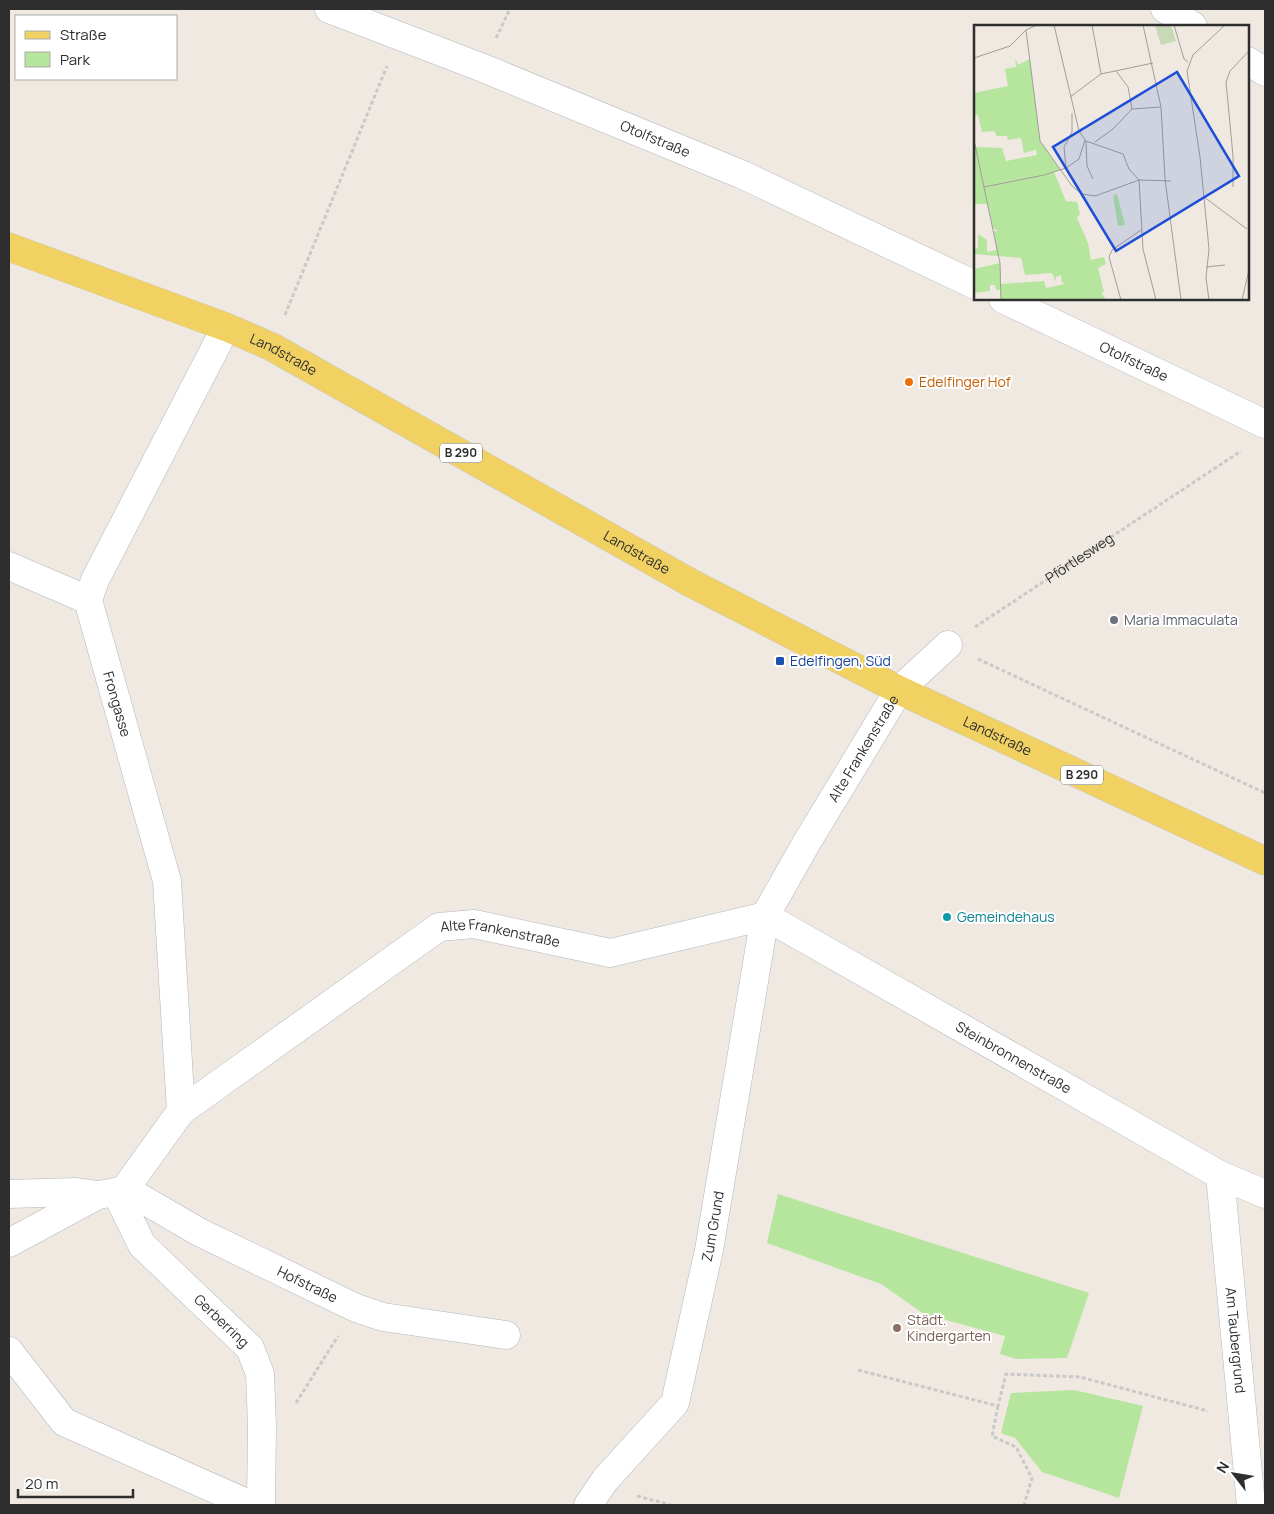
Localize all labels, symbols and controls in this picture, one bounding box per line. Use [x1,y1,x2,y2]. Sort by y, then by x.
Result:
legend [15,15,178,80]
text: Straße [60,24,107,45]
inset map [974,25,1249,300]
text: Park [60,49,90,70]
street label: Otolfstraße [617,115,693,161]
street label: Landstraße [247,329,321,380]
street label: Otolfstraße [1097,336,1172,386]
place label: Edelfinger Hof [919,372,1011,391]
marker: Edelfinger Hof [903,376,915,388]
road number: B 290 [440,443,482,462]
street label: Landstraße [600,526,674,578]
street label: Pförtlesweg [1041,528,1117,587]
place label: Maria Immaculata [1124,610,1238,629]
marker: Maria Immaculata [1108,614,1120,626]
place label: Edelfingen, Süd [790,651,891,670]
marker: Edelfingen, Süd [774,655,786,667]
street label: Frongasse [99,669,136,739]
street label: Alte Frankenstraße [823,691,903,805]
street label: Landstraße [960,711,1035,760]
road number: B 290 [1061,766,1103,784]
place label: Gemeindehaus [957,907,1055,926]
marker: Gemeindehaus [941,911,953,923]
street label: Alte Frankenstraße [439,914,562,951]
street label: Steinbronnenstraße [952,1017,1075,1098]
street label: Zum Grund [697,1189,728,1263]
street label: Hofstraße [274,1261,341,1307]
street label: Am Taubergrund [1222,1286,1250,1394]
street label: Gerberring [190,1290,254,1351]
place label: Städt. Kindergarten [907,1310,991,1345]
marker: Städt. Kindergarten [891,1322,903,1334]
north arrow [1209,1449,1259,1499]
text: N [1212,1458,1233,1476]
scale bar [18,1466,132,1498]
text: 20 m [25,1473,58,1494]

